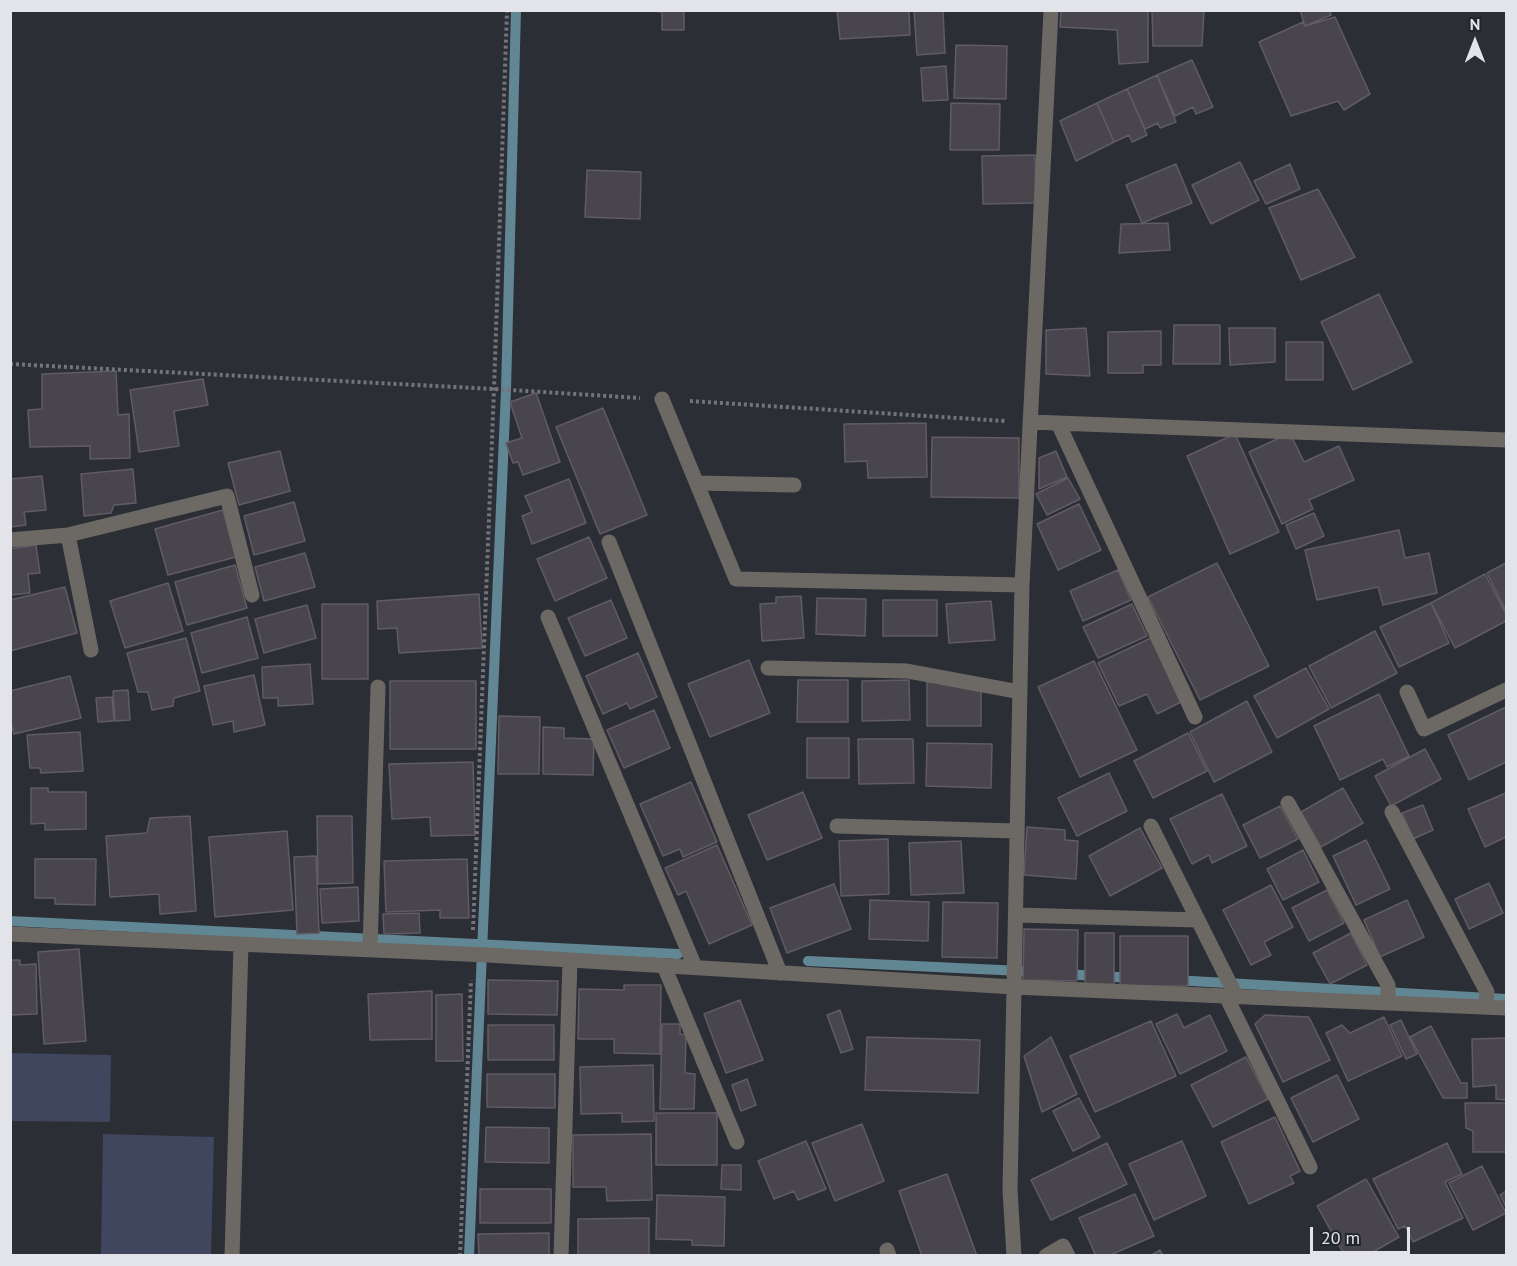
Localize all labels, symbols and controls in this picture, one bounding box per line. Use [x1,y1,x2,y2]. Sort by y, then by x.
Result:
north arrow [1445,12,1505,72]
text: N [1470,14,1480,34]
scale bar [1313,1215,1414,1253]
text: 20 m [1321,1226,1360,1249]

